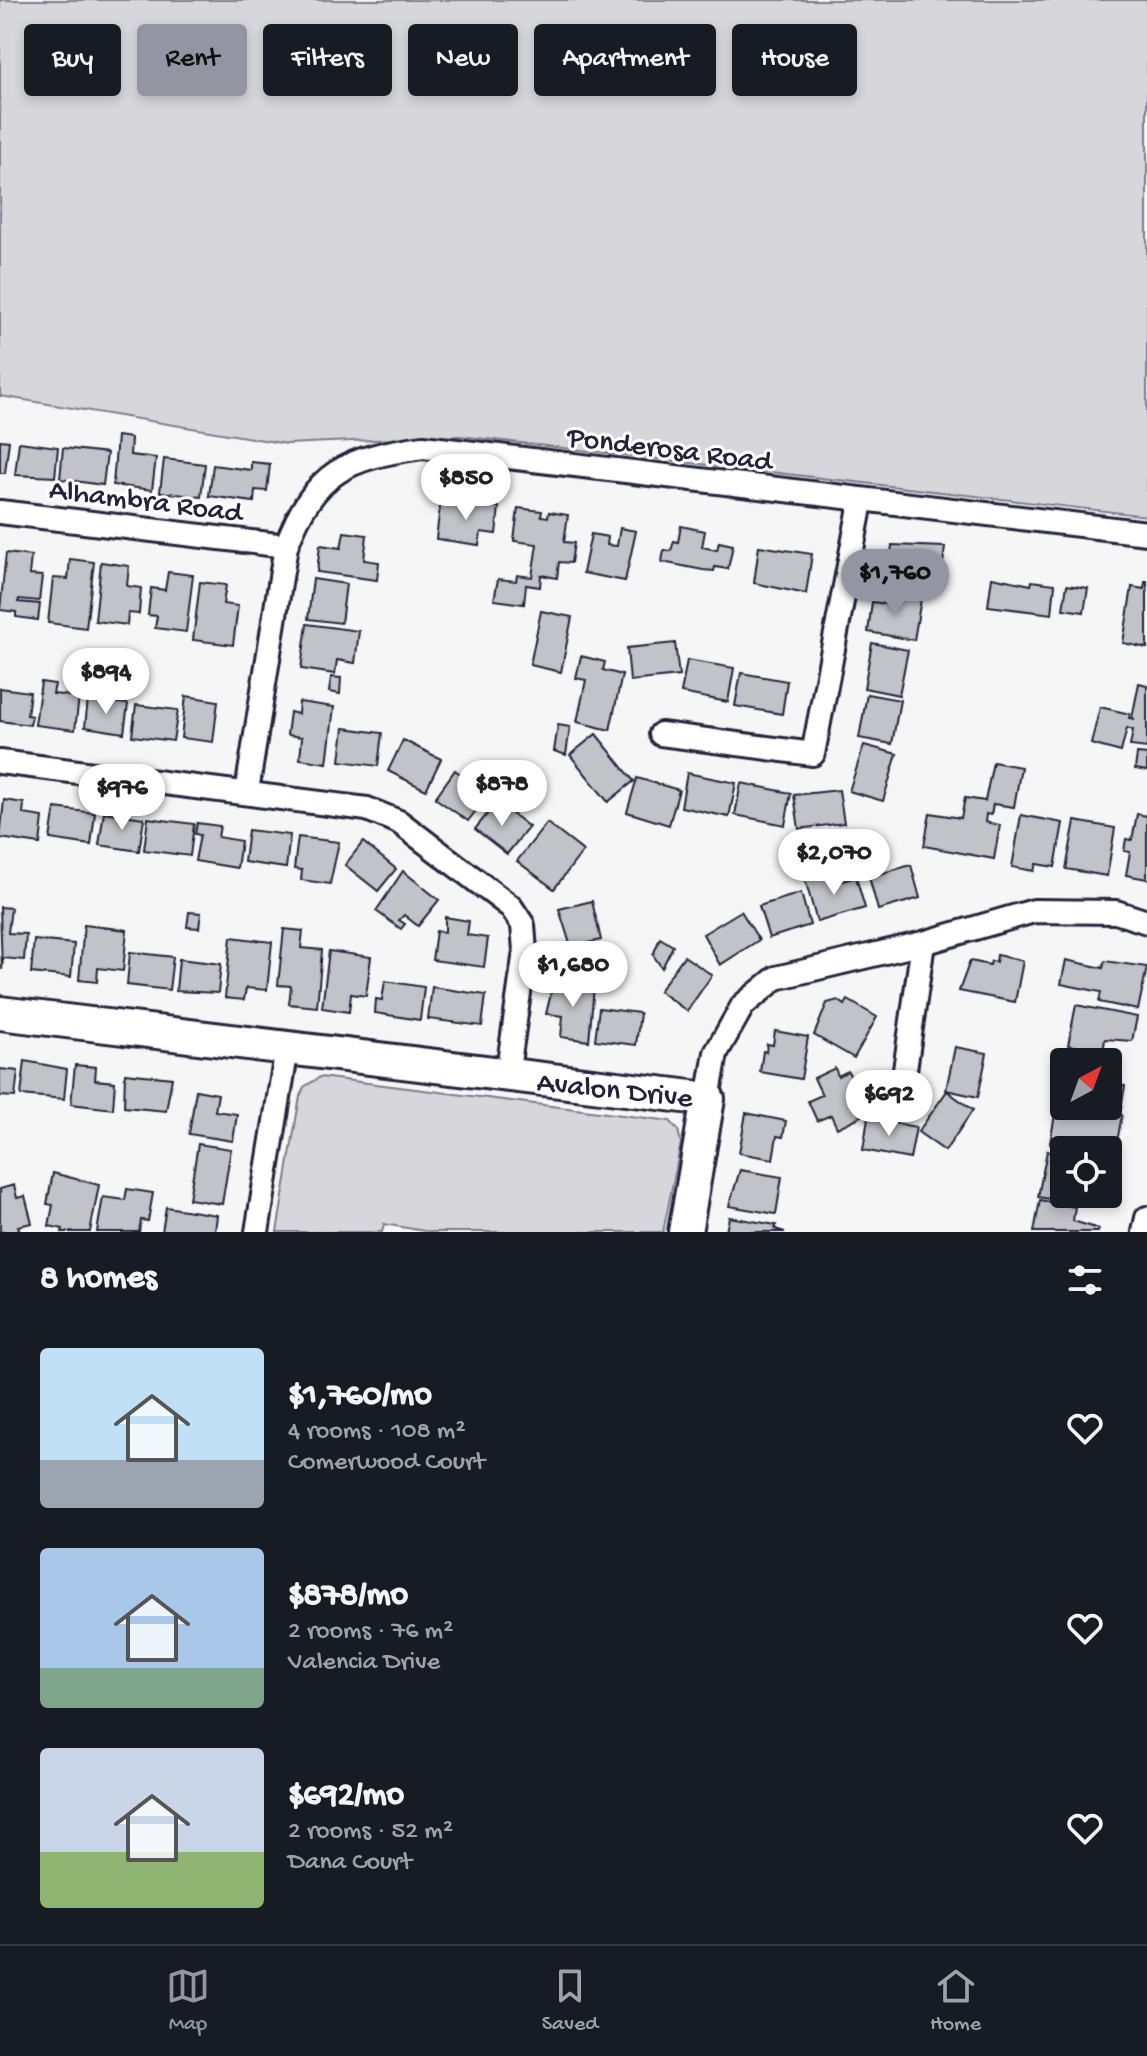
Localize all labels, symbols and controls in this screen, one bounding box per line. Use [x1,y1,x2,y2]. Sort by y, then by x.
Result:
chip: Buy [24,24,121,96]
chip: Rent [137,24,247,96]
chip: Filters [263,24,392,96]
chip: New [408,24,518,96]
chip: Apartment [534,24,716,96]
chip: House [732,24,857,96]
street label: Ponderosa Road [564,421,776,482]
pin: $850 [419,454,513,522]
text: $850 [439,464,493,495]
street label: Alhambra Road [47,474,246,533]
pin: $1,760 [830,549,960,617]
text: $1,760 [859,559,931,590]
pin: $894 [59,648,153,716]
text: $894 [80,658,132,689]
pin: $878 [455,760,549,828]
pin: $976 [75,764,169,832]
text: $878 [475,770,529,801]
text: $976 [96,774,148,805]
pin: $2,070 [769,829,899,897]
text: $2,070 [796,839,872,870]
pin: $1,680 [508,941,638,1009]
text: $1,680 [537,951,609,982]
north arrow [1050,1048,1122,1120]
map controls [1050,1048,1122,1208]
street label: Avalon Drive [535,1067,695,1118]
pin: $692 [842,1070,936,1138]
text: $692 [864,1080,914,1111]
button: locate [1050,1136,1122,1208]
icon: filters [1063,1258,1107,1302]
text: 8 homes [40,1260,157,1300]
text: $1,760/mo [288,1377,432,1417]
icon: home [104,1380,200,1476]
icon: heart [1063,1406,1107,1450]
text: 4 rooms · 108 m² [288,1417,466,1448]
text: Comerwood Court [288,1448,485,1479]
text: $878/mo [288,1577,408,1617]
icon: home [104,1580,200,1676]
icon: heart [1063,1606,1107,1650]
text: 2 rooms · 76 m² [288,1617,453,1648]
text: Valencia Drive [288,1648,440,1679]
text: $692/mo [288,1777,404,1817]
icon: home [104,1780,200,1876]
icon: heart [1063,1806,1107,1850]
text: 2 rooms · 52 m² [288,1817,453,1848]
text: Dana Court [288,1848,412,1879]
tab: Map [166,1964,210,2038]
tab: Saved [542,1964,598,2038]
tab: Home [930,1964,981,2038]

